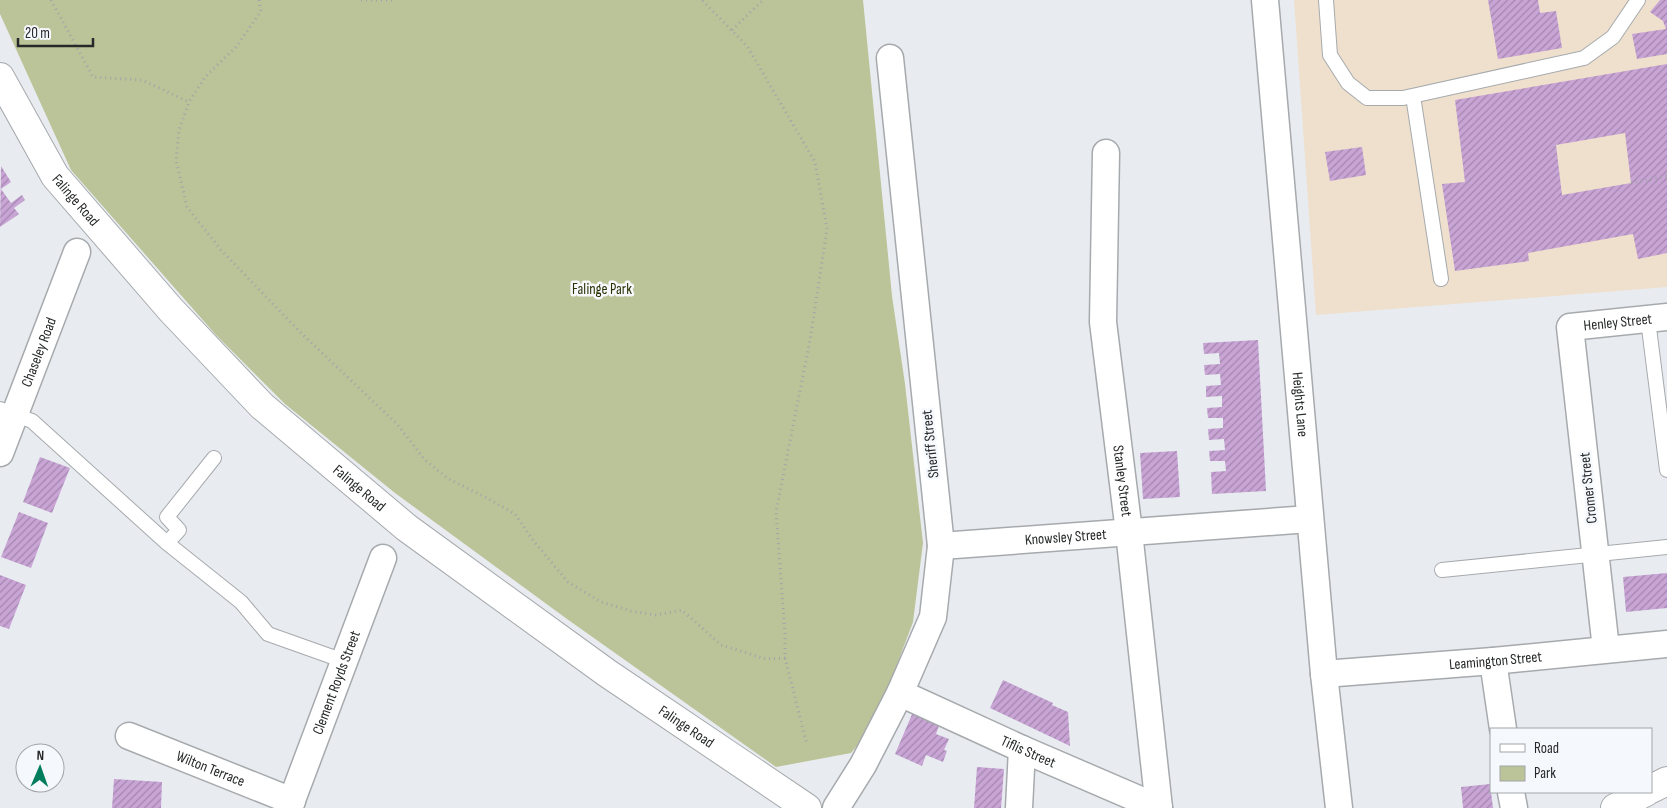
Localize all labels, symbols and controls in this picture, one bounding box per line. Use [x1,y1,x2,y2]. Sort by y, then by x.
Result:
scale bar [18,15,92,47]
text: 20 m [25,24,50,43]
street label: Falinge Road [48,170,103,230]
park label: Falinge Park [572,280,632,299]
street label: Henley Street [1583,310,1653,336]
street label: Chaseley Road [17,315,61,390]
street label: Heights Lane [1288,371,1312,438]
street label: Sheriff Street [917,408,944,479]
street label: Stanley Street [1108,444,1136,518]
street label: Cromer Street [1575,451,1602,525]
street label: Falinge Road [329,461,389,516]
street label: Knowsley Street [1024,525,1108,550]
street label: Clement Royds Street [308,628,365,737]
street label: Leamington Street [1448,647,1543,674]
street label: Falinge Road [655,701,717,752]
legend [1490,728,1652,793]
street label: Tiflis Street [998,732,1059,773]
text: Road [1534,739,1559,758]
north arrow [15,743,65,793]
text: N [36,747,44,764]
street label: Wilton Terrace [174,747,248,791]
text: Park [1534,764,1556,783]

